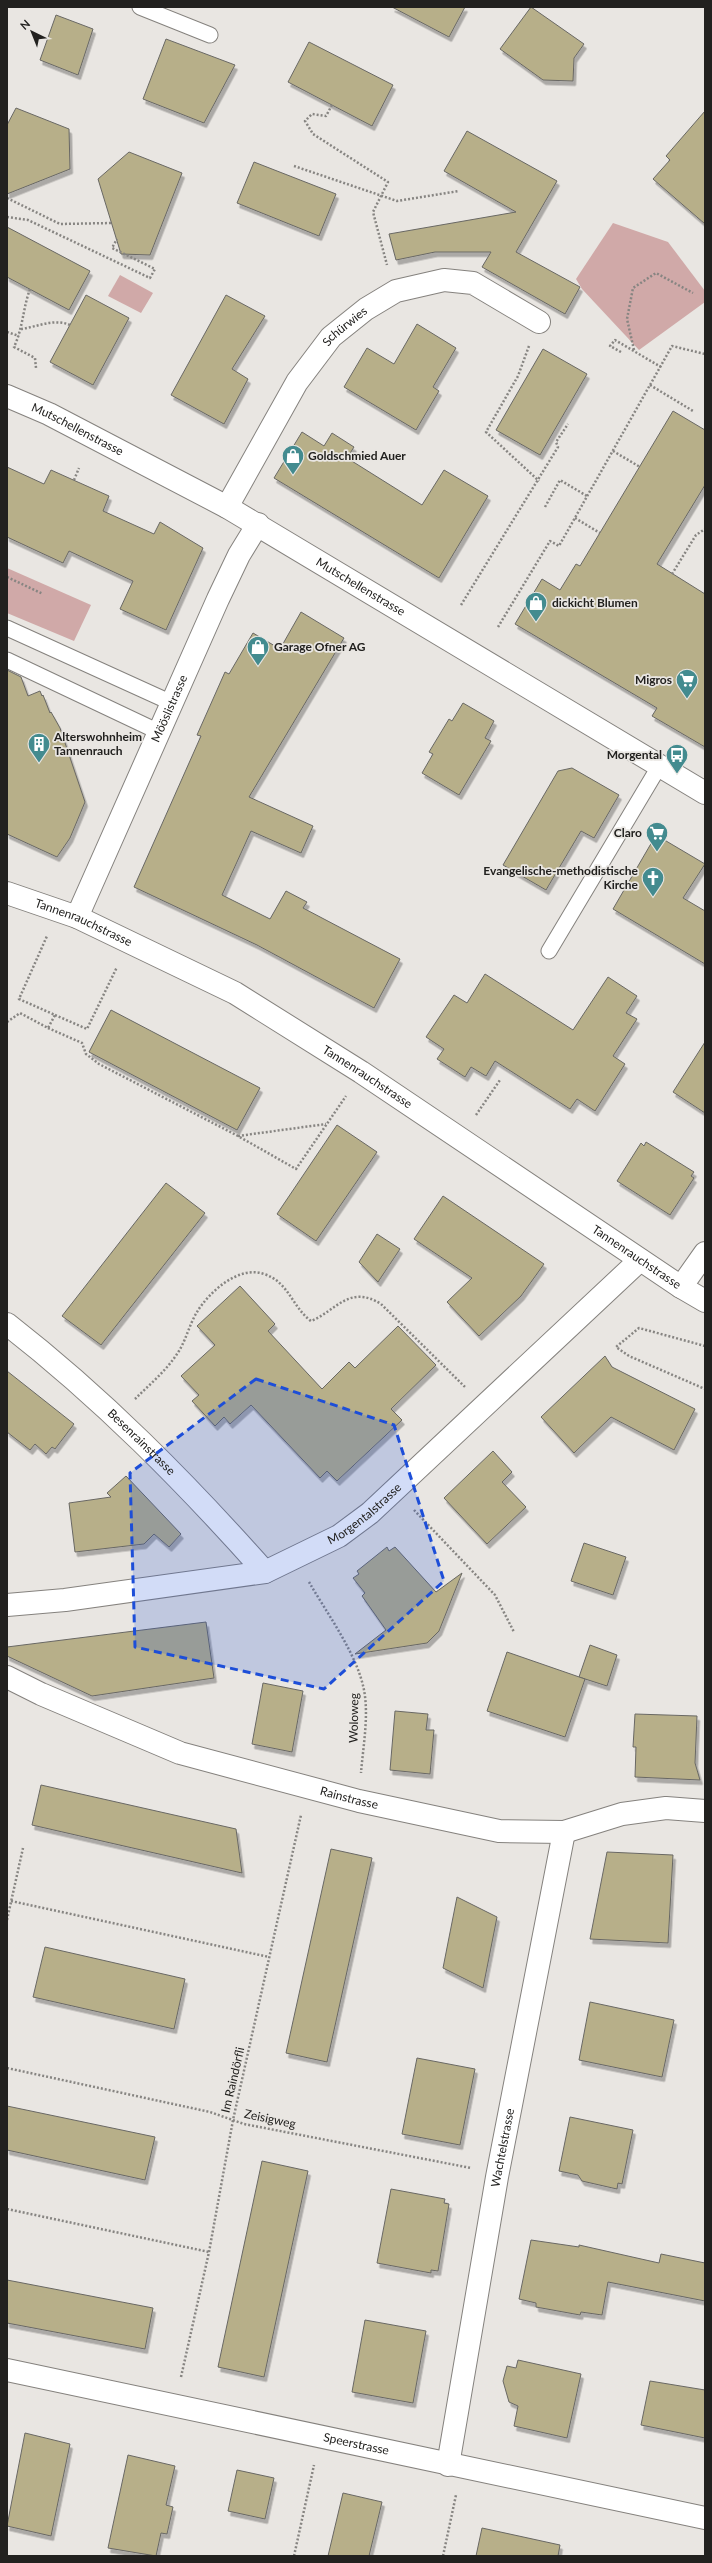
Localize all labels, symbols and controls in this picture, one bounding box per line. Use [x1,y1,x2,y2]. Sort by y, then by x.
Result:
north arrow [12,12,52,52]
text: N [17,17,32,32]
street label: Schürwies [319,303,370,349]
street label: Mutschellenstrasse [29,399,126,459]
shop icon: Goldschmied Auer [280,443,306,476]
place label: Goldschmied Auer [308,448,406,463]
street label: Mutschellenstrasse [313,554,408,619]
shop icon: dickicht Blumen [523,590,549,623]
place label: dickicht Blumen [552,595,638,610]
shop icon: Garage Ofner AG [245,634,271,667]
place label: Garage Ofner AG [274,639,366,654]
supermarket icon: Migros [674,667,700,700]
street label: Mööslistrasse [148,672,190,744]
place label: Migros [635,672,672,687]
place label: Alterswohnheim Tannenrauch [53,729,142,758]
building icon: Alterswohnheim Tannenrauch [26,731,52,764]
bus stop icon: Morgental [664,742,690,775]
place label: Morgental [607,747,662,762]
supermarket icon: Claro [644,820,670,853]
place label: Claro [614,825,642,840]
place label: Evangelische-methodistische Kirche [483,863,639,892]
church icon: Evangelische-methodistische Kirche [640,865,666,898]
street label: Tannenrauchstrasse [33,895,135,949]
street label: Tannenrauchstrasse [320,1042,415,1111]
street label: Tannenrauchstrasse [589,1221,684,1292]
street label: Besenrainstrasse [105,1406,179,1478]
street label: Morgentalstrasse [325,1480,404,1547]
street label: Woloweg [346,1693,361,1743]
street label: Rainstrasse [318,1783,380,1812]
street label: Im Raindörfli [218,2045,247,2114]
street label: Zeisigweg [243,2106,297,2131]
street label: Wachtelstrasse [487,2107,517,2188]
street label: Speerstrasse [322,2429,391,2458]

